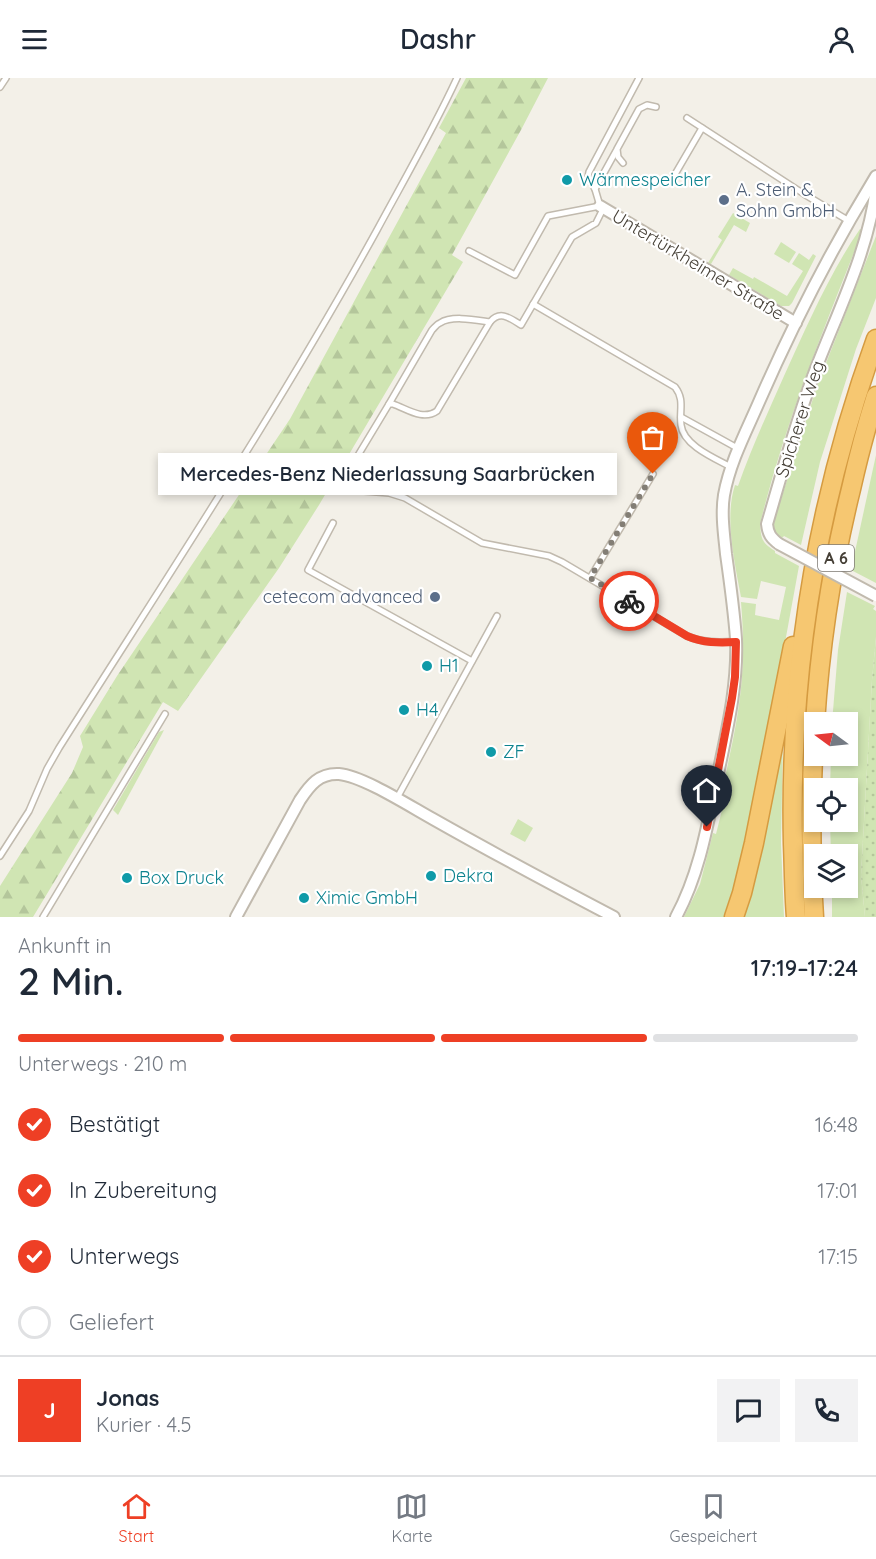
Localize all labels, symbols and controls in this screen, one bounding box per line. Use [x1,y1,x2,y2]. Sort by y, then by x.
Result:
text: Dashr [400,22,476,56]
icon: menu [18,23,51,56]
icon: person [825,23,858,56]
place label: Wärmespeicher [579,168,711,191]
marker: Wärmespeicher [560,173,574,187]
place label: A. Stein & Sohn GmbH [736,178,835,222]
marker: A. Stein & Sohn GmbH [717,193,731,207]
street label: Untertürkheimer Straße [608,204,789,325]
street label: Spicherer Weg [770,357,829,480]
pin [627,412,678,474]
icon: bag [636,421,669,454]
callout: Mercedes-Benz Niederlassung Saarbrücken [158,453,617,495]
text: Mercedes-Benz Niederlassung Saarbrücken [180,461,595,486]
road number: A 6 [818,545,854,571]
courier [599,571,659,631]
place label: cetecom advanced [263,585,423,608]
icon: bike [613,585,646,618]
marker: cetecom advanced [428,590,442,604]
place label: H1 [439,654,459,677]
marker: H1 [420,659,434,673]
place label: H4 [416,698,438,721]
marker: H4 [397,703,411,717]
north arrow [804,712,858,766]
map controls [804,712,858,898]
place label: ZF [503,740,525,763]
marker: ZF [484,745,498,759]
pin [681,765,732,827]
icon: home [690,774,723,807]
button: locate [804,778,858,832]
button: layers [804,844,858,898]
place label: Dekra [443,864,494,887]
place label: Box Druck [139,866,224,889]
marker: Dekra [424,869,438,883]
marker: Box Druck [120,871,134,885]
place label: Ximic GmbH [316,886,418,909]
marker: Ximic GmbH [297,891,311,905]
text: Ankunft in [18,933,111,958]
text: 17:19–17:24 [751,954,858,982]
text: 2 Min. [18,956,124,1005]
text: Unterwegs · 210 m [18,1051,187,1076]
icon: check [18,1108,51,1141]
text: Bestätigt [69,1110,160,1138]
text: 16:48 [815,1112,858,1137]
icon: check [18,1174,51,1207]
text: In Zubereitung [69,1176,217,1204]
text: 17:01 [817,1178,858,1203]
icon: check [18,1240,51,1273]
text: Unterwegs [69,1242,179,1270]
text: 17:15 [818,1244,858,1269]
text: Geliefert [69,1308,154,1336]
button: chat [717,1379,780,1442]
button: phone [795,1379,858,1442]
text: Jonas [96,1384,159,1412]
text: J [43,1396,56,1424]
text: Kurier · 4.5 [96,1412,192,1437]
tab: Start [119,1490,154,1546]
tab: Karte [391,1490,432,1546]
tab: Gespeichert [670,1490,757,1546]

